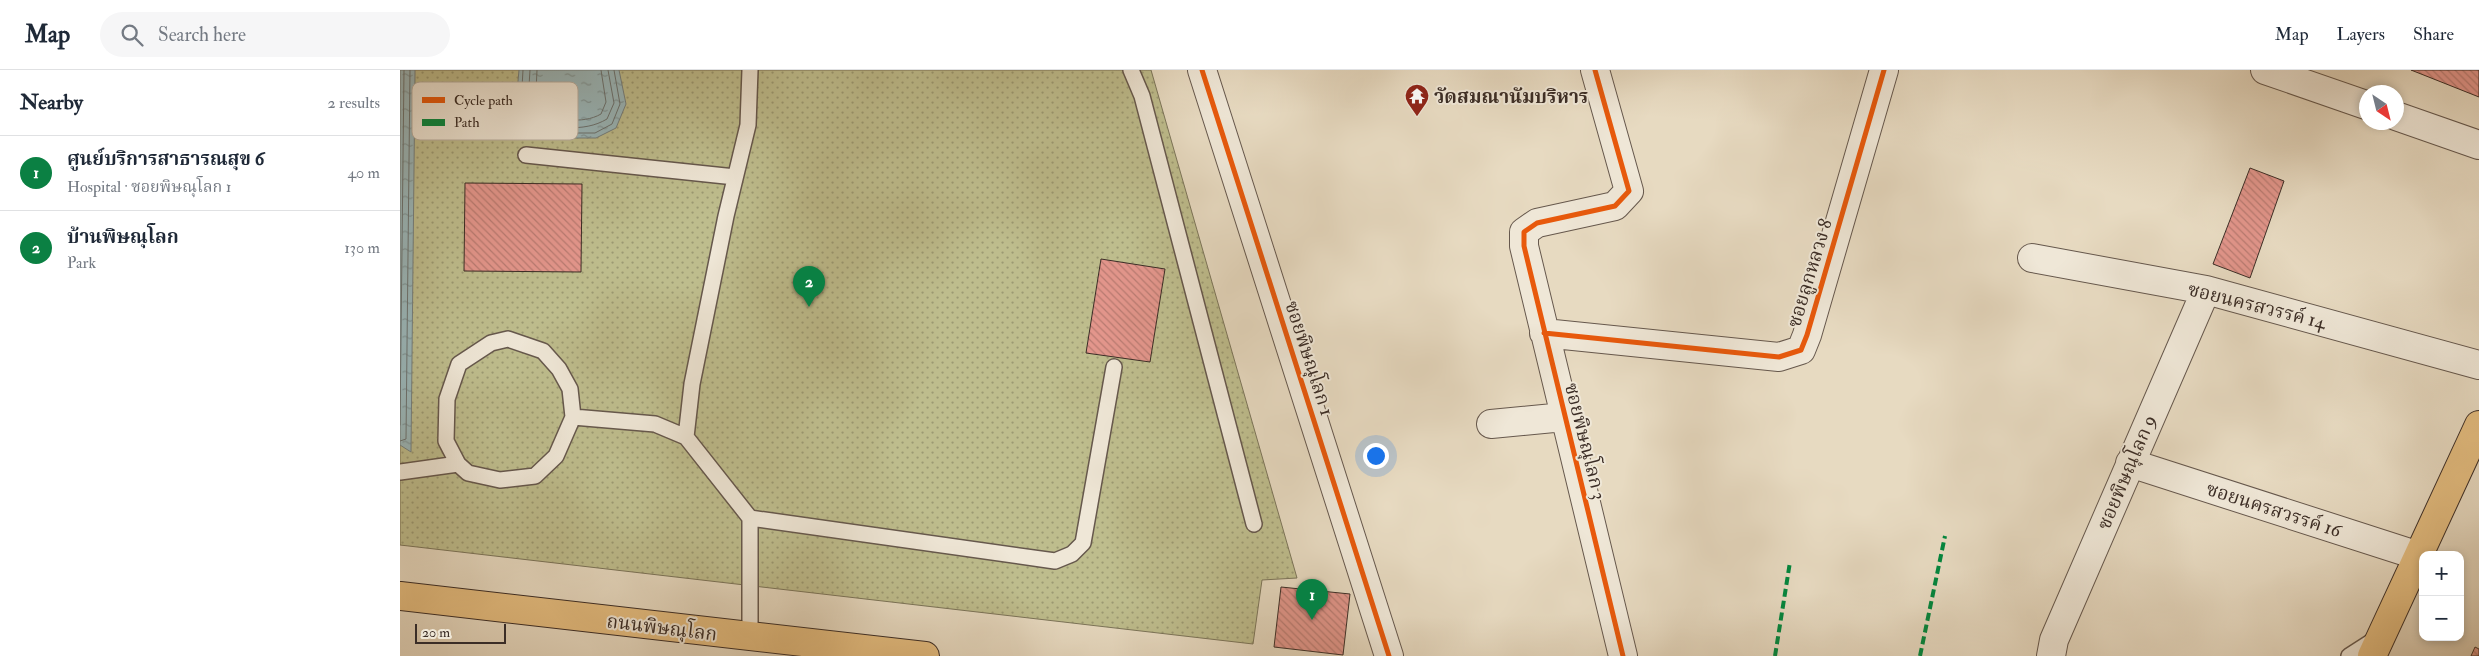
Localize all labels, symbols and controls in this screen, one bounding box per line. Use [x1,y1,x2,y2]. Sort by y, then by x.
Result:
search box [100,12,450,57]
text: Map [25,19,70,50]
icon: search [118,21,146,49]
text: Search here [158,23,246,47]
text: Map [2275,23,2309,46]
text: Layers [2337,23,2385,46]
text: Share [2413,23,2454,46]
legend [412,82,578,140]
temple icon: วัดสมณานัมบริหาร [1404,83,1430,117]
place label: วัดสมณานัมบริหาร [1434,85,1588,109]
north arrow [2359,85,2404,130]
text: Nearby [20,89,83,116]
text: Cycle path [454,92,514,110]
text: 2 results [327,93,380,113]
text: Path [454,114,480,131]
text: ศูนย์บริการสาธารณสุข 6 [67,147,264,171]
text: 1 [33,163,39,183]
text: 40 m [347,163,380,183]
text: Hospital · ซอยพิษณุโลก 1 [67,177,231,197]
street label: ซอยลูกหลวง 8 [1782,216,1838,331]
text: บ้านพิษณุโลก [67,225,179,249]
text: 2 [32,238,40,258]
text: 130 m [344,238,380,258]
text: Park [67,253,96,273]
pin: 2 [793,266,825,307]
street label: ซอยนครสวรรค์ 14 [2185,277,2329,335]
street label: ซอยพิษณุโลก 1 [1279,297,1342,419]
street label: ซอยพิษณุโลก 3 [1559,380,1614,502]
street label: ซอยพิษณุโลก 9 [2089,410,2162,533]
your location [1363,443,1389,469]
street label: ซอยนครสวรรค์ 16 [2203,477,2346,544]
map controls [2419,551,2464,641]
button: + [2419,551,2464,596]
pin: 1 [1296,579,1328,620]
button: − [2419,596,2464,641]
street label: ถนนพิษณุโลก [605,606,719,647]
scale bar [415,621,506,644]
text: 20 m [422,624,450,641]

